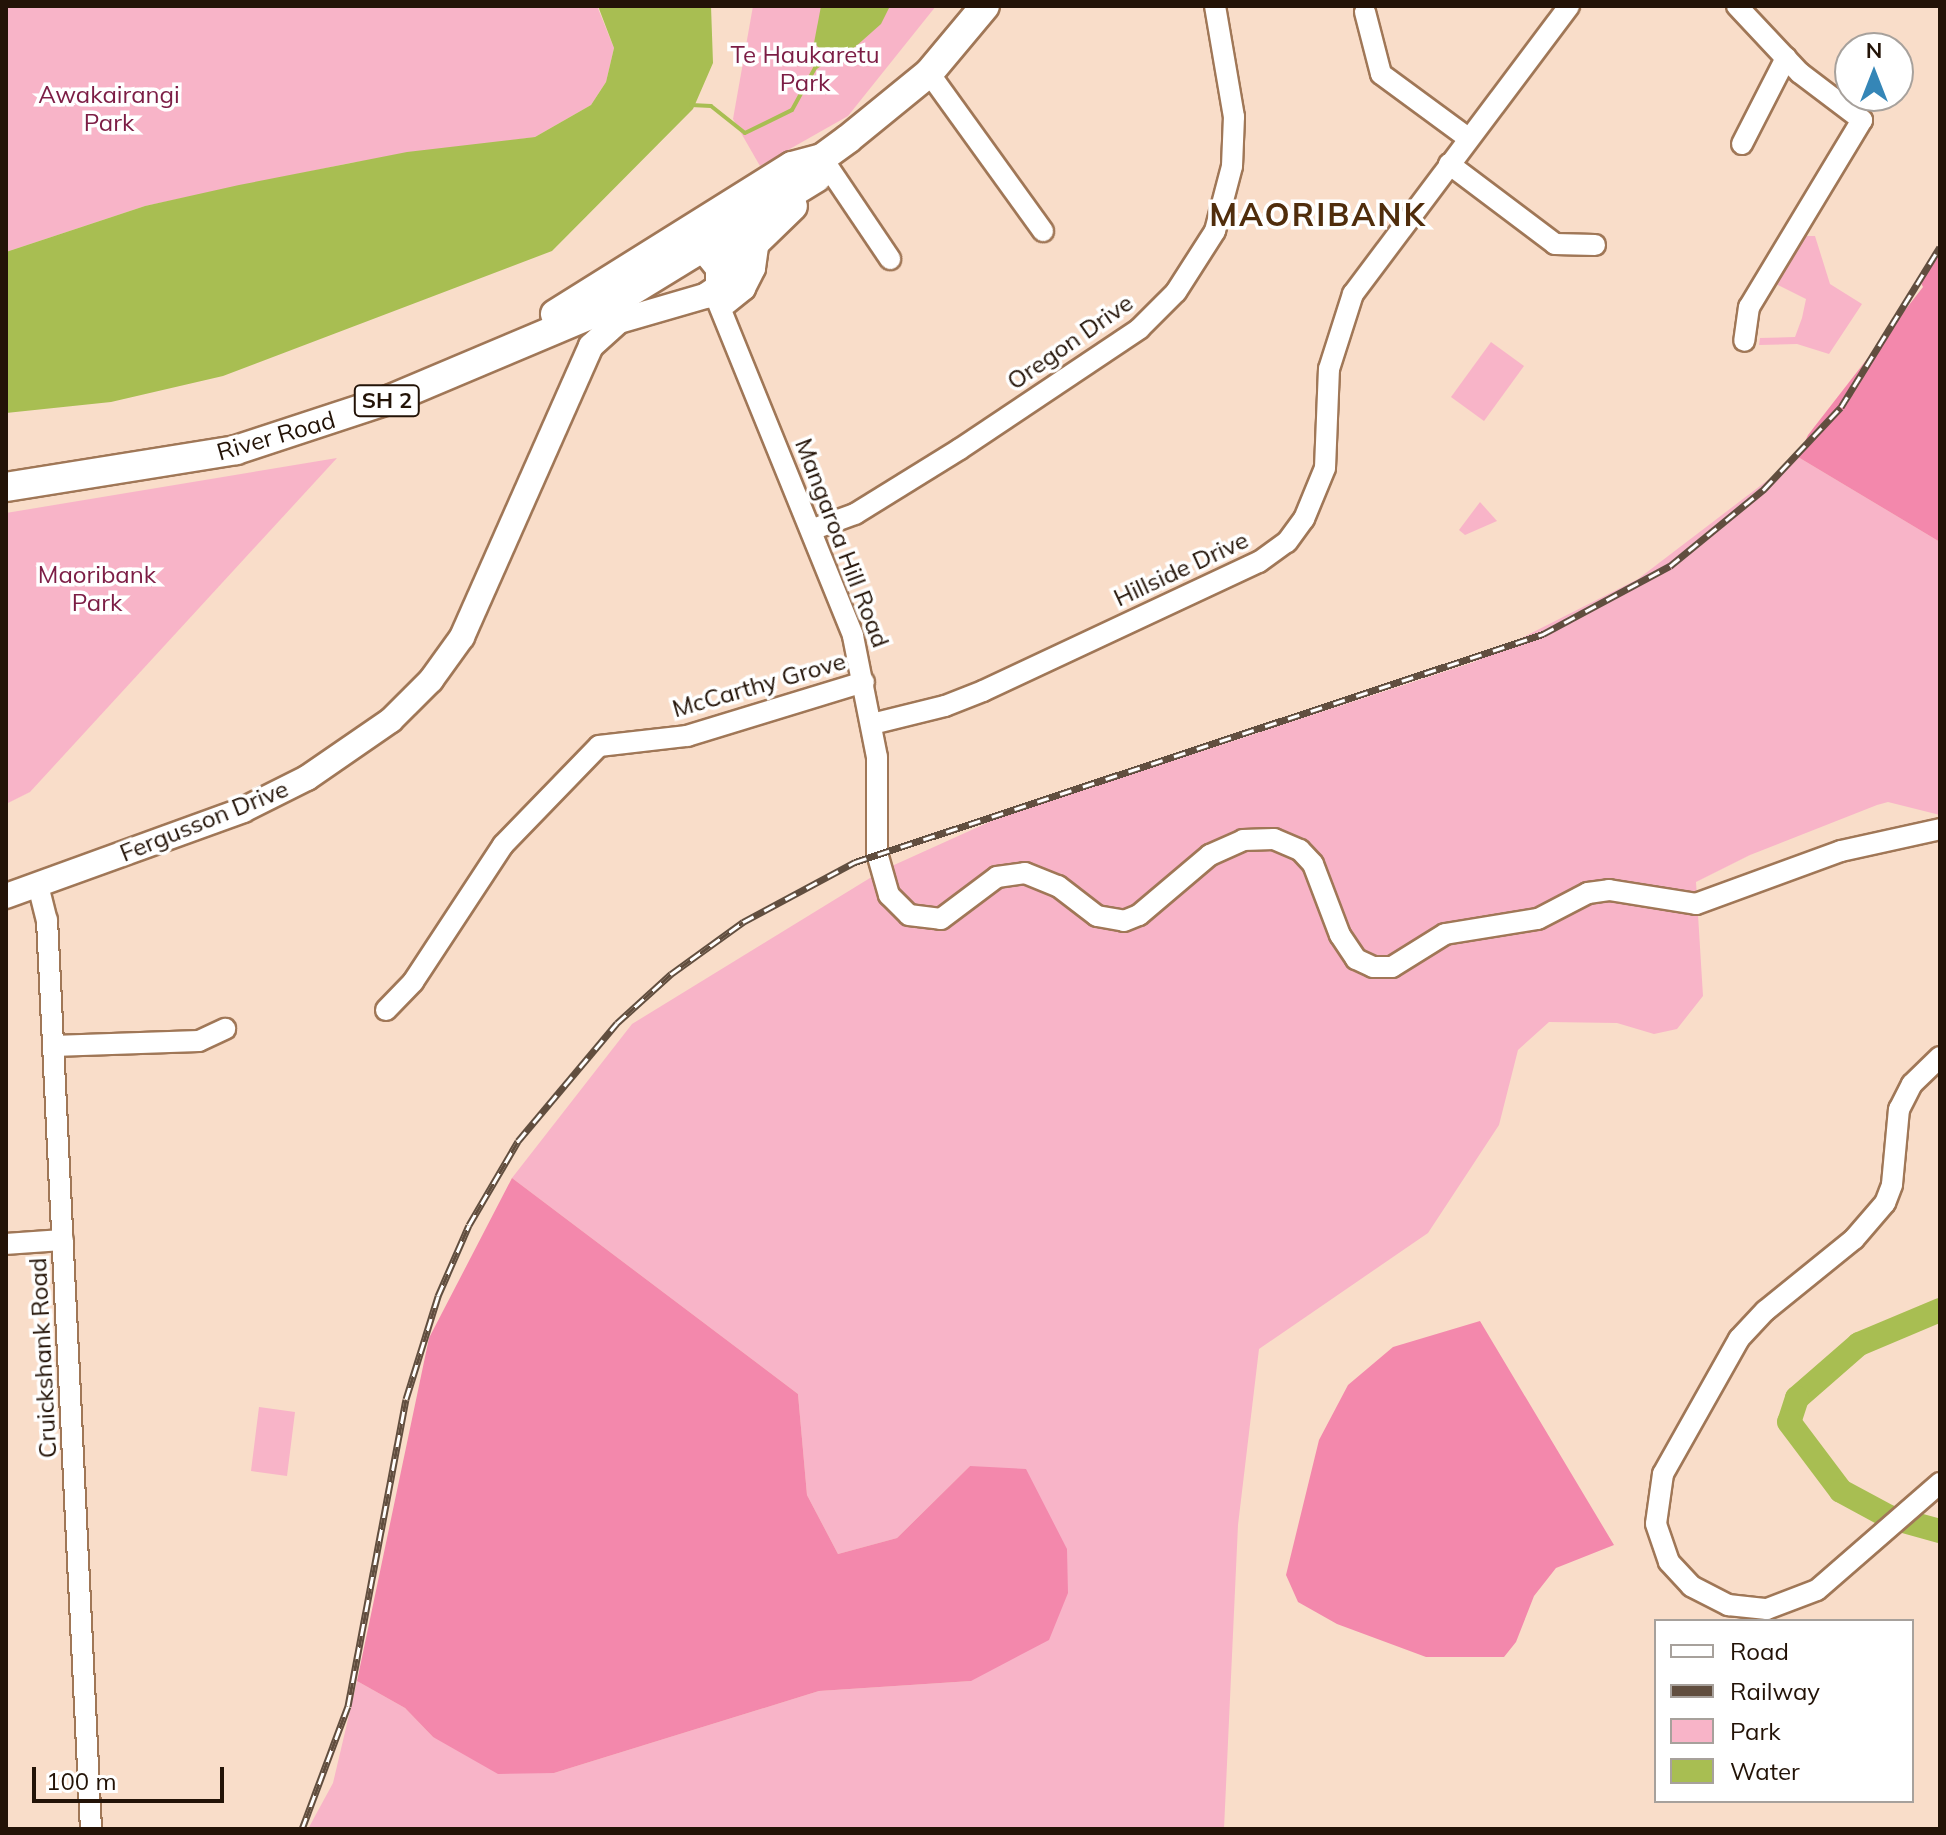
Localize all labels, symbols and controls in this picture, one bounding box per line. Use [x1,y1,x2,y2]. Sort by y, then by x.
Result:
north arrow [1834,32,1914,112]
text: N [1866,36,1882,64]
park label: Te Haukaretu Park [730,41,880,97]
park label: Awakairangi Park [38,81,180,137]
district label: MAORIBANK [1209,195,1427,233]
street label: Oregon Drive [1002,288,1138,396]
road number: SH 2 [353,383,421,419]
street label: River Road [214,405,338,467]
street label: Mangaroa Hill Road [789,434,895,652]
street label: Hillside Drive [1109,525,1253,613]
park label: Maoribank Park [38,561,156,617]
street label: McCarthy Grove [669,647,849,723]
street label: Fergusson Drive [116,774,292,868]
street label: Cruickshank Road [23,1257,63,1459]
legend [1654,1619,1914,1803]
text: Road [1730,1636,1789,1666]
text: Railway [1730,1676,1820,1706]
text: Park [1730,1716,1781,1746]
scale bar [36,1751,228,1801]
text: Water [1730,1756,1800,1786]
text: 100 m [46,1766,117,1796]

